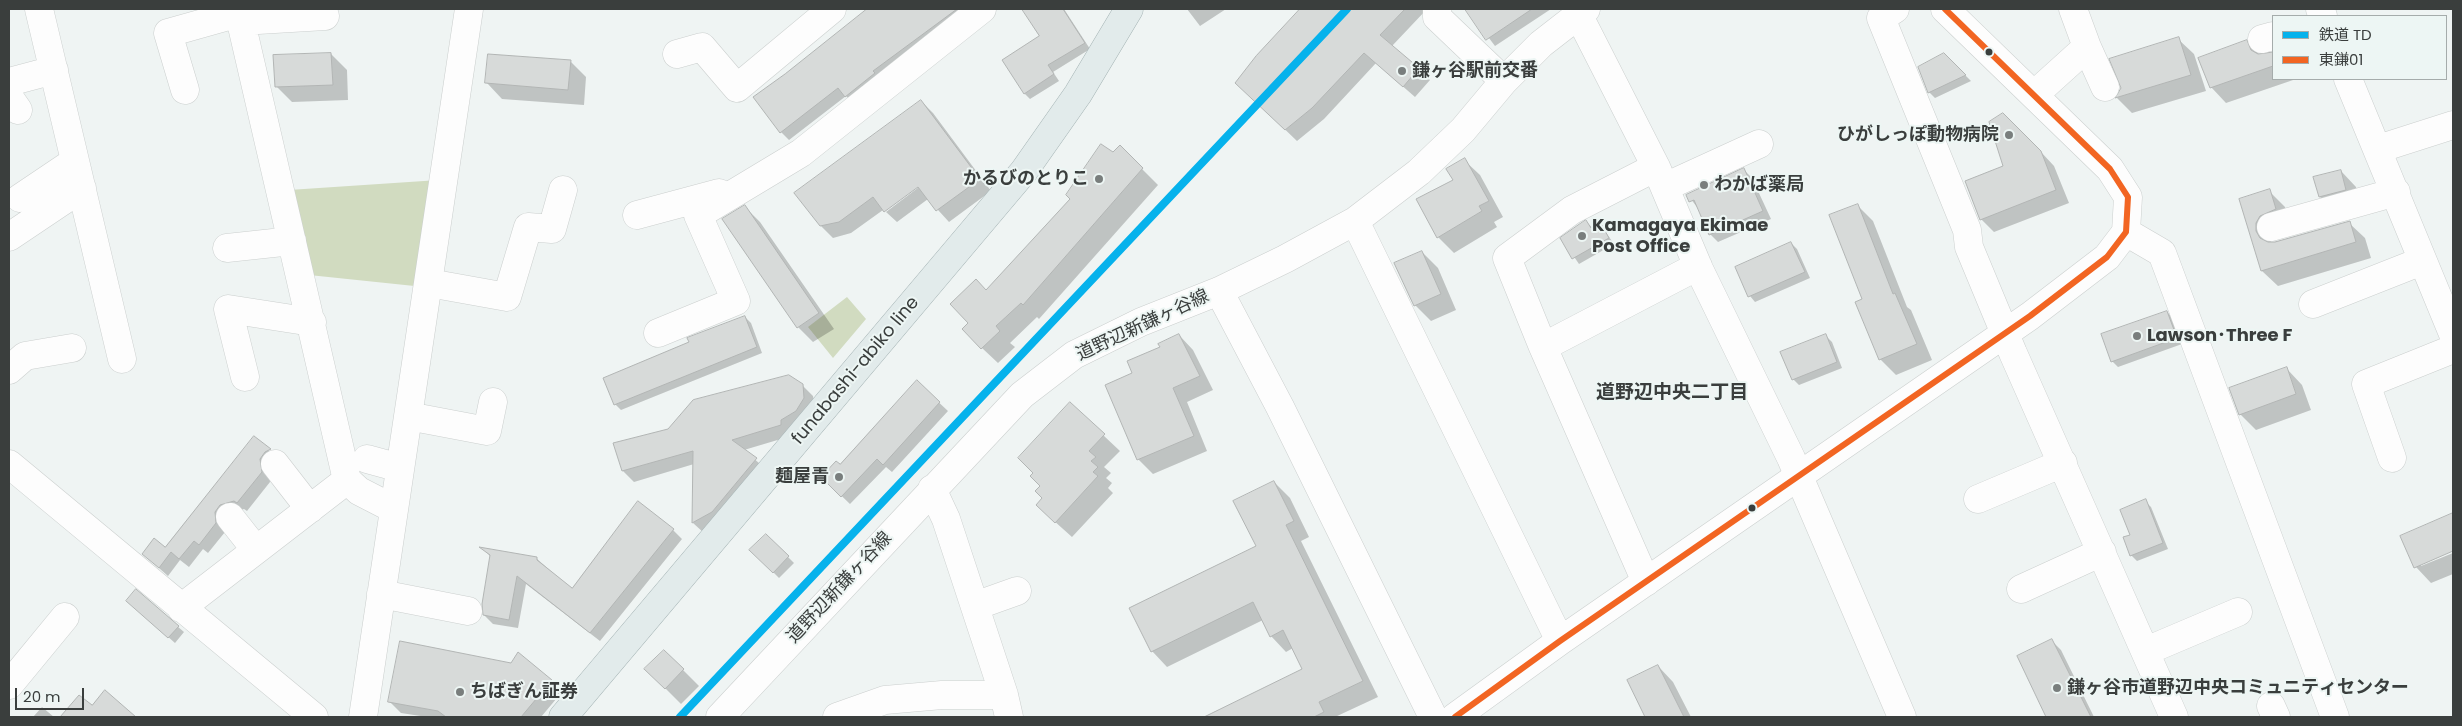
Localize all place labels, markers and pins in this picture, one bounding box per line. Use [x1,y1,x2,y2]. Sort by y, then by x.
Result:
unlabelled marker [1984,47,1994,57]
place label: 鎌ヶ谷駅前交番 [1412,60,1538,82]
marker: 鎌ヶ谷駅前交番 [1396,65,1408,77]
place label: ひがしっぽ動物病院 [1837,124,1999,146]
marker: ひがしっぽ動物病院 [2003,129,2015,141]
place label: かるびのとりこ [963,168,1089,190]
marker: かるびのとりこ [1093,173,1105,185]
place label: わかば薬局 [1714,174,1804,196]
marker: わかば薬局 [1698,179,1710,191]
place label: Kamagaya Ekimae Post Office [1592,215,1768,258]
marker: Kamagaya Ekimae Post Office [1576,230,1588,242]
place label: Lawson･Three F [2147,325,2292,347]
marker: Lawson･Three F [2131,330,2143,342]
place label: 麺屋青 [775,466,829,488]
marker: 麺屋青 [833,471,845,483]
unlabelled marker [1747,503,1757,513]
place label: 鎌ヶ谷市道野辺中央コミュニティセンター [2067,677,2409,699]
place label: ちばぎん証券 [470,681,578,703]
marker: 鎌ヶ谷市道野辺中央コミュニティセンター [2051,682,2063,694]
marker: ちばぎん証券 [454,686,466,698]

